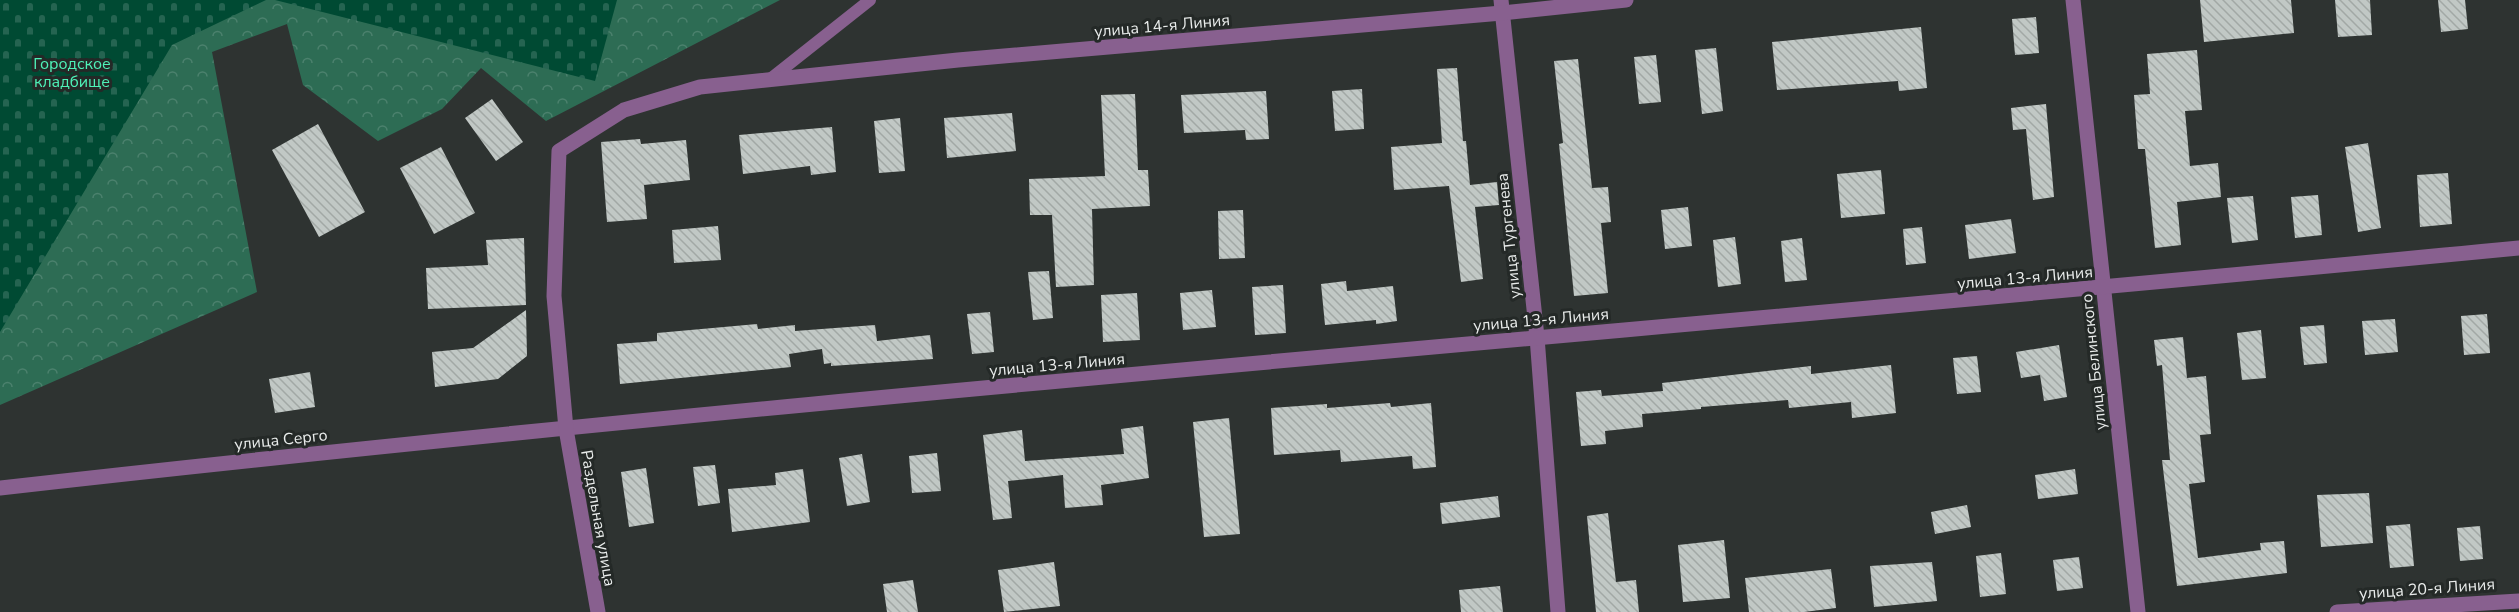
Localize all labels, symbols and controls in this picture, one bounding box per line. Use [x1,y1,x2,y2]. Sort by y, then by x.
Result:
street label: улица 14-я Линия [1093,9,1231,43]
park label: Городское кладбище [33,53,111,93]
street label: улица Тургенева [1491,172,1527,300]
street label: улица 13-я Линия [1956,261,2094,295]
street label: улица Белинского [2076,293,2112,431]
street label: улица 13-я Линия [1472,303,1610,337]
street label: улица 13-я Линия [988,348,1126,382]
street label: улица Серго [233,424,329,456]
street label: Раздельная улица [575,448,621,588]
street label: улица 20-я Линия [2358,573,2496,605]

